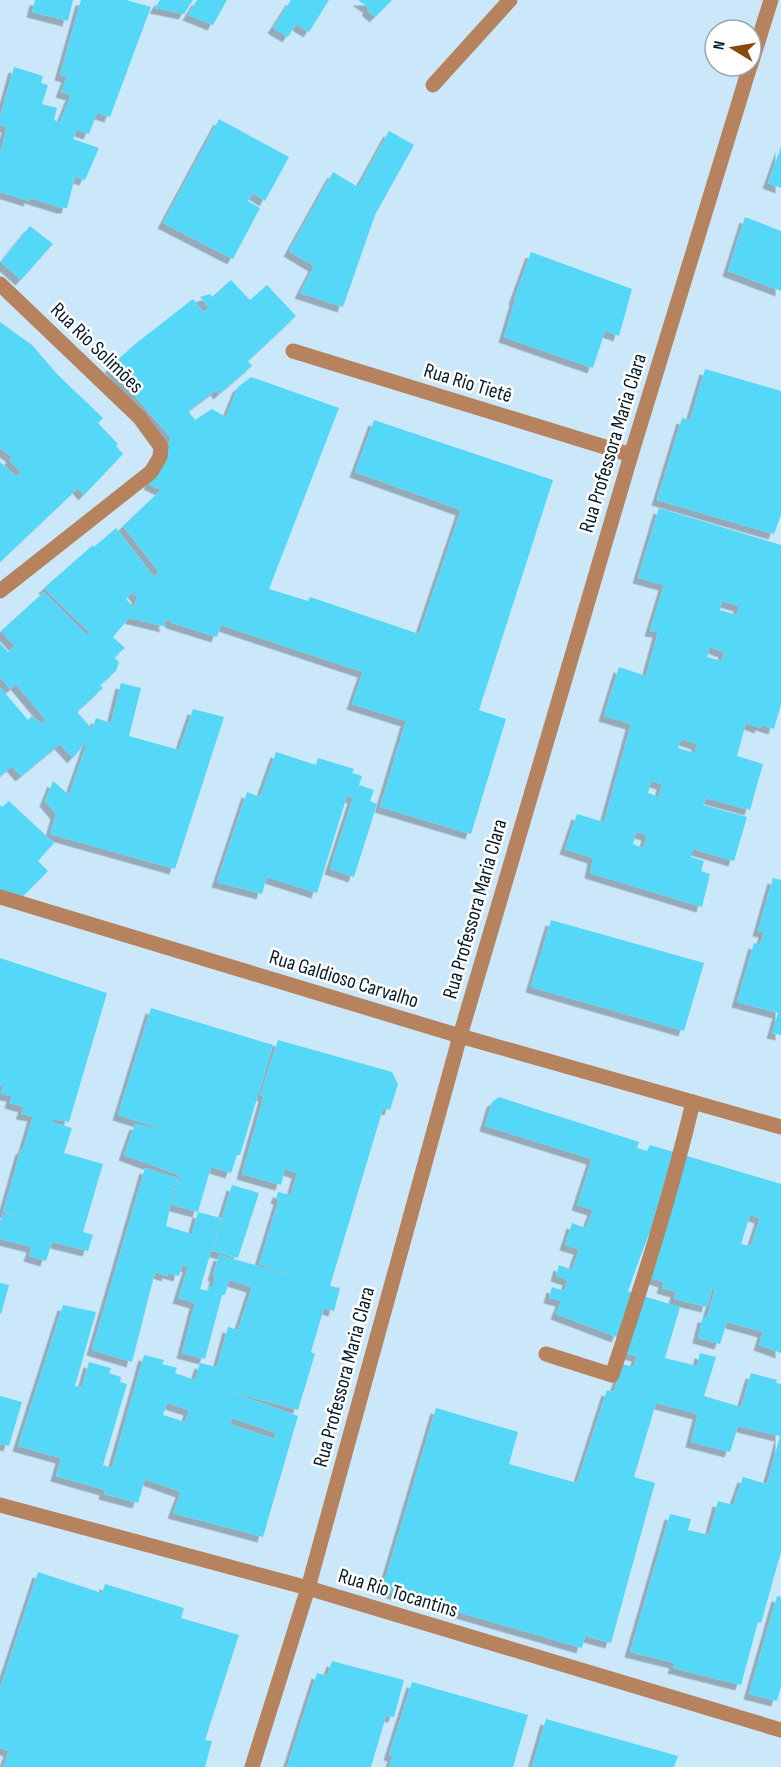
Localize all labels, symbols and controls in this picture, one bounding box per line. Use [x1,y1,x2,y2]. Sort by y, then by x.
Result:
north arrow [703,18,763,78]
text: N [710,39,730,51]
street label: Rua Rio Solimões [45,297,149,399]
street label: Rua Professora Maria Clara [574,351,652,535]
street label: Rua Rio Tietê [421,358,515,408]
street label: Rua Professora Maria Clara [437,816,513,1002]
street label: Rua Galdioso Carvalho [266,944,422,1014]
street label: Rua Professora Maria Clara [308,1284,380,1470]
street label: Rua Rio Tocantins [335,1563,461,1623]

